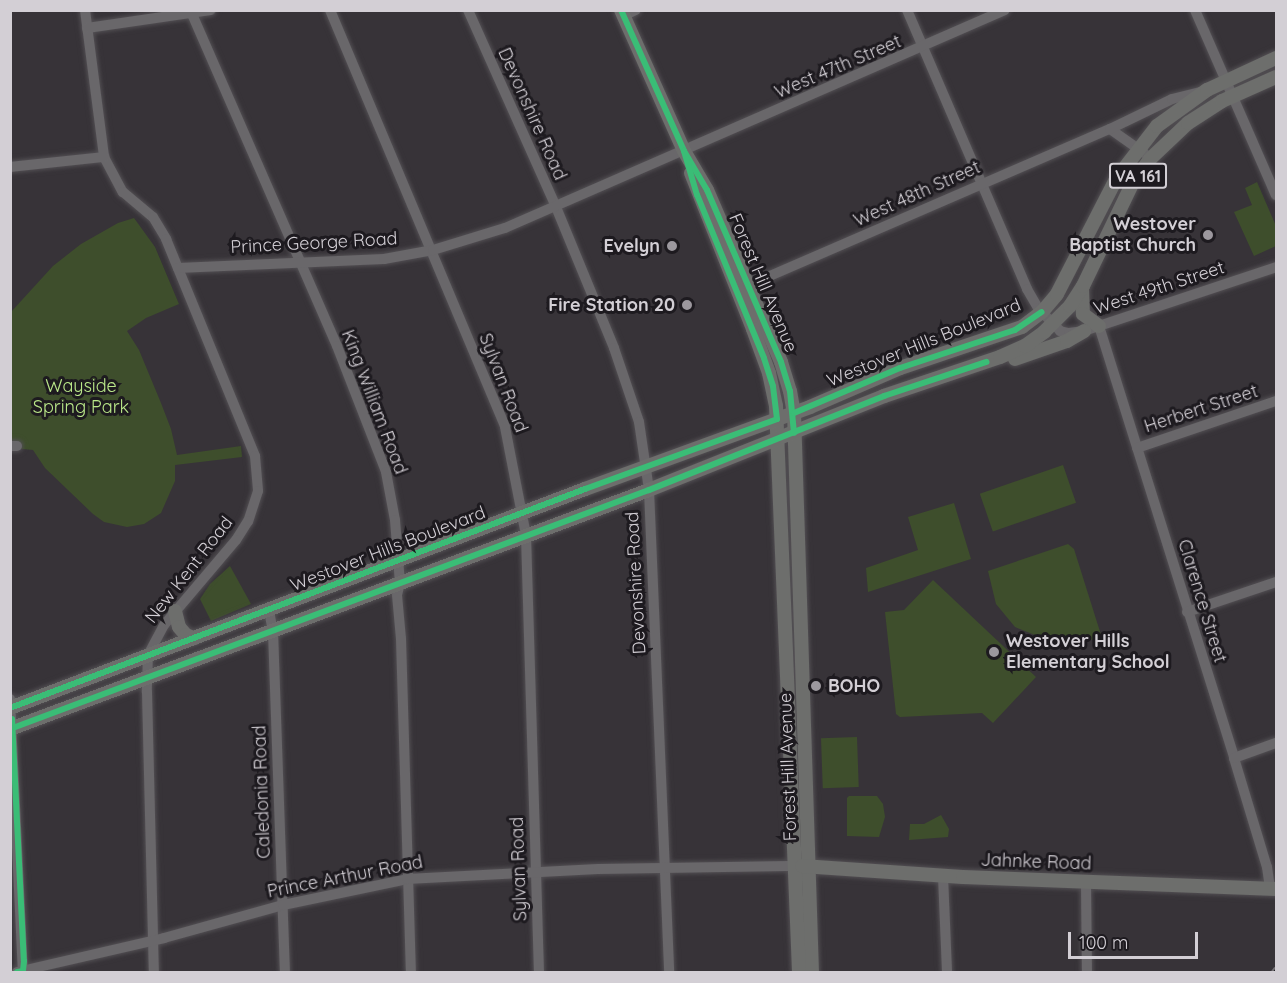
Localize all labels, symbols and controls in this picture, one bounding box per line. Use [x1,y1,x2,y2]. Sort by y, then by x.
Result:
street label: West 47th Street [771,31,905,103]
street label: Devonshire Road [493,44,571,184]
street label: West 48th Street [850,156,984,232]
road number: VA 161 [1108,163,1168,189]
street label: Forest Hill Avenue [724,210,802,356]
place label: Westover Baptist Church [1069,214,1196,256]
street label: Prince George Road [230,228,398,258]
marker: Westover Baptist Church [1201,228,1215,242]
place label: Evelyn [603,235,660,257]
marker: Evelyn [665,239,679,253]
street label: West 49th Street [1091,257,1227,319]
place label: Fire Station 20 [548,294,675,316]
street label: Westover Hills Boulevard [824,294,1024,392]
marker: Fire Station 20 [680,298,694,312]
street label: King William Road [337,327,411,477]
street label: Sylvan Road [474,330,532,436]
park label: Wayside Spring Park [33,376,129,418]
street label: Herbert Street [1141,380,1261,438]
street label: Westover Hills Boulevard [287,502,489,596]
street label: Devonshire Road [621,511,651,655]
street label: New Kent Road [141,512,237,628]
street label: Clarence Street [1173,537,1231,665]
place label: Westover Hills Elementary School [1006,631,1170,674]
marker: Westover Hills Elementary School [987,645,1001,659]
place label: BOHO [828,675,880,697]
marker: BOHO [809,679,823,693]
street label: Forest Hill Avenue [775,692,801,842]
street label: Caledonia Road [249,725,275,859]
street label: Sylvan Road [506,816,532,922]
street label: Jahnke Road [980,849,1092,875]
street label: Prince Arthur Road [265,851,425,903]
scale bar [1071,920,1202,958]
text: 100 m [1079,931,1128,954]

